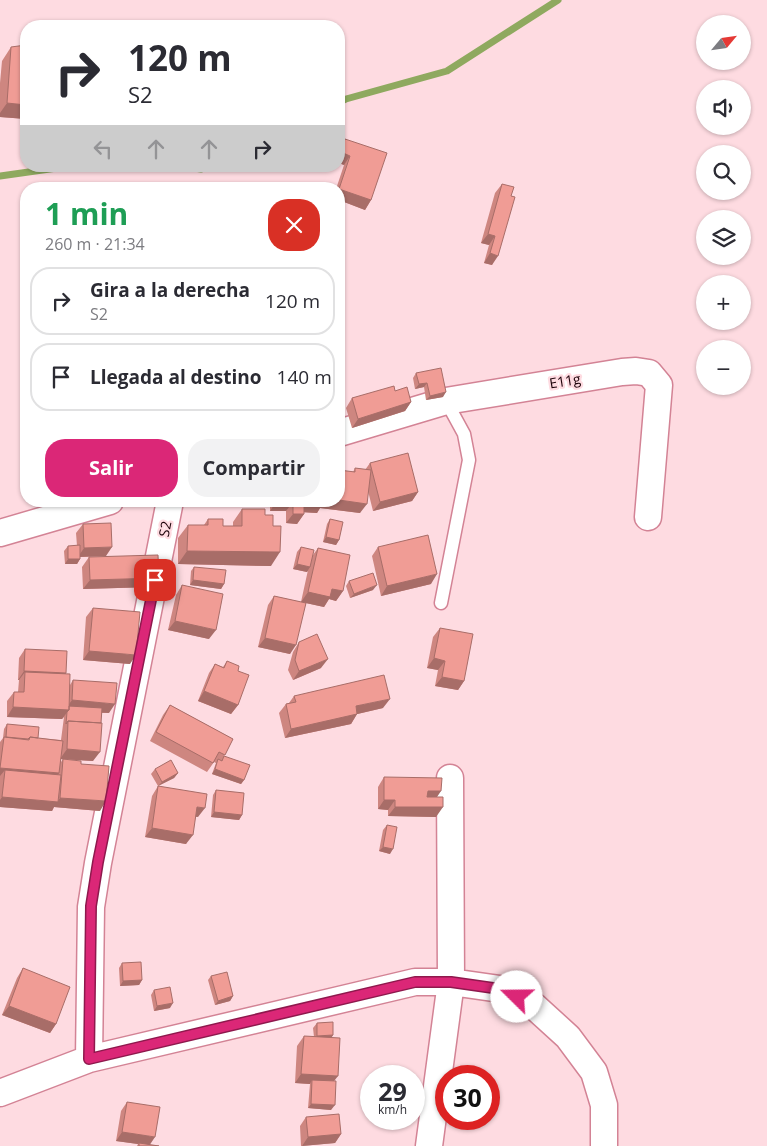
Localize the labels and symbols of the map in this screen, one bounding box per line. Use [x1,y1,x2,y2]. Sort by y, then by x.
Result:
north arrow [696,15,751,70]
street label: E11g [548,369,582,392]
street label: S2 [154,519,175,538]
pin [134,559,176,601]
position arrow [490,970,542,1022]
speed limit sign: 30 [435,1065,500,1130]

